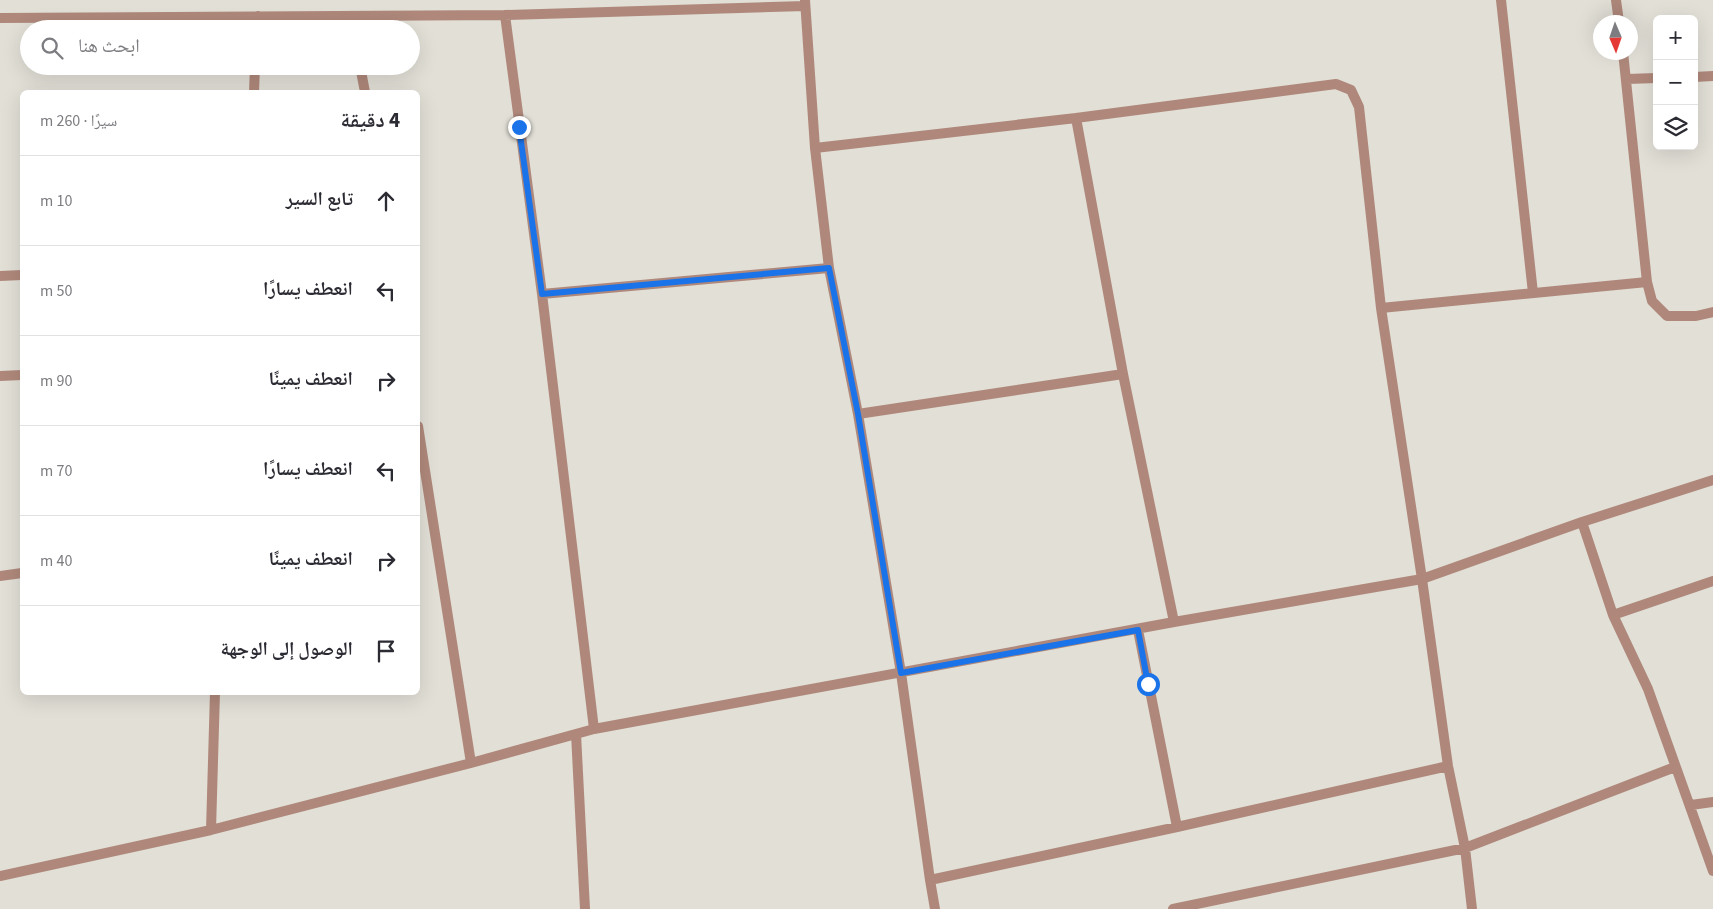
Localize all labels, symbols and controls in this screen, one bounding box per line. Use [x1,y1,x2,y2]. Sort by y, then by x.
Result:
north arrow [1593,15,1638,60]
map controls [1653,15,1698,150]
button: + [1653,15,1698,60]
search box [20,20,420,75]
text: ابحث هنا [78,33,140,60]
icon: search [38,34,66,62]
button: − [1653,60,1698,105]
text: 4 دقيقة [341,105,400,135]
button: layers [1653,105,1698,150]
text: سيرًا · 260 m [40,110,117,132]
route end [508,116,531,139]
text: تابع السير [286,186,353,213]
icon: ahead [372,187,400,215]
text: 10 m [40,190,72,212]
text: انعطف يسارًا [263,276,353,303]
icon: left [372,277,400,305]
text: 50 m [40,280,72,302]
text: انعطف يمينًا [269,366,353,393]
icon: right [372,367,400,395]
text: 90 m [40,370,72,392]
text: انعطف يسارًا [263,456,353,483]
icon: left [372,457,400,485]
text: 70 m [40,460,72,482]
text: انعطف يمينًا [269,546,353,573]
icon: right [372,547,400,575]
text: 40 m [40,550,72,572]
text: الوصول إلى الوجهة [220,636,353,663]
icon: arrive [372,637,400,665]
route start [1137,673,1160,696]

